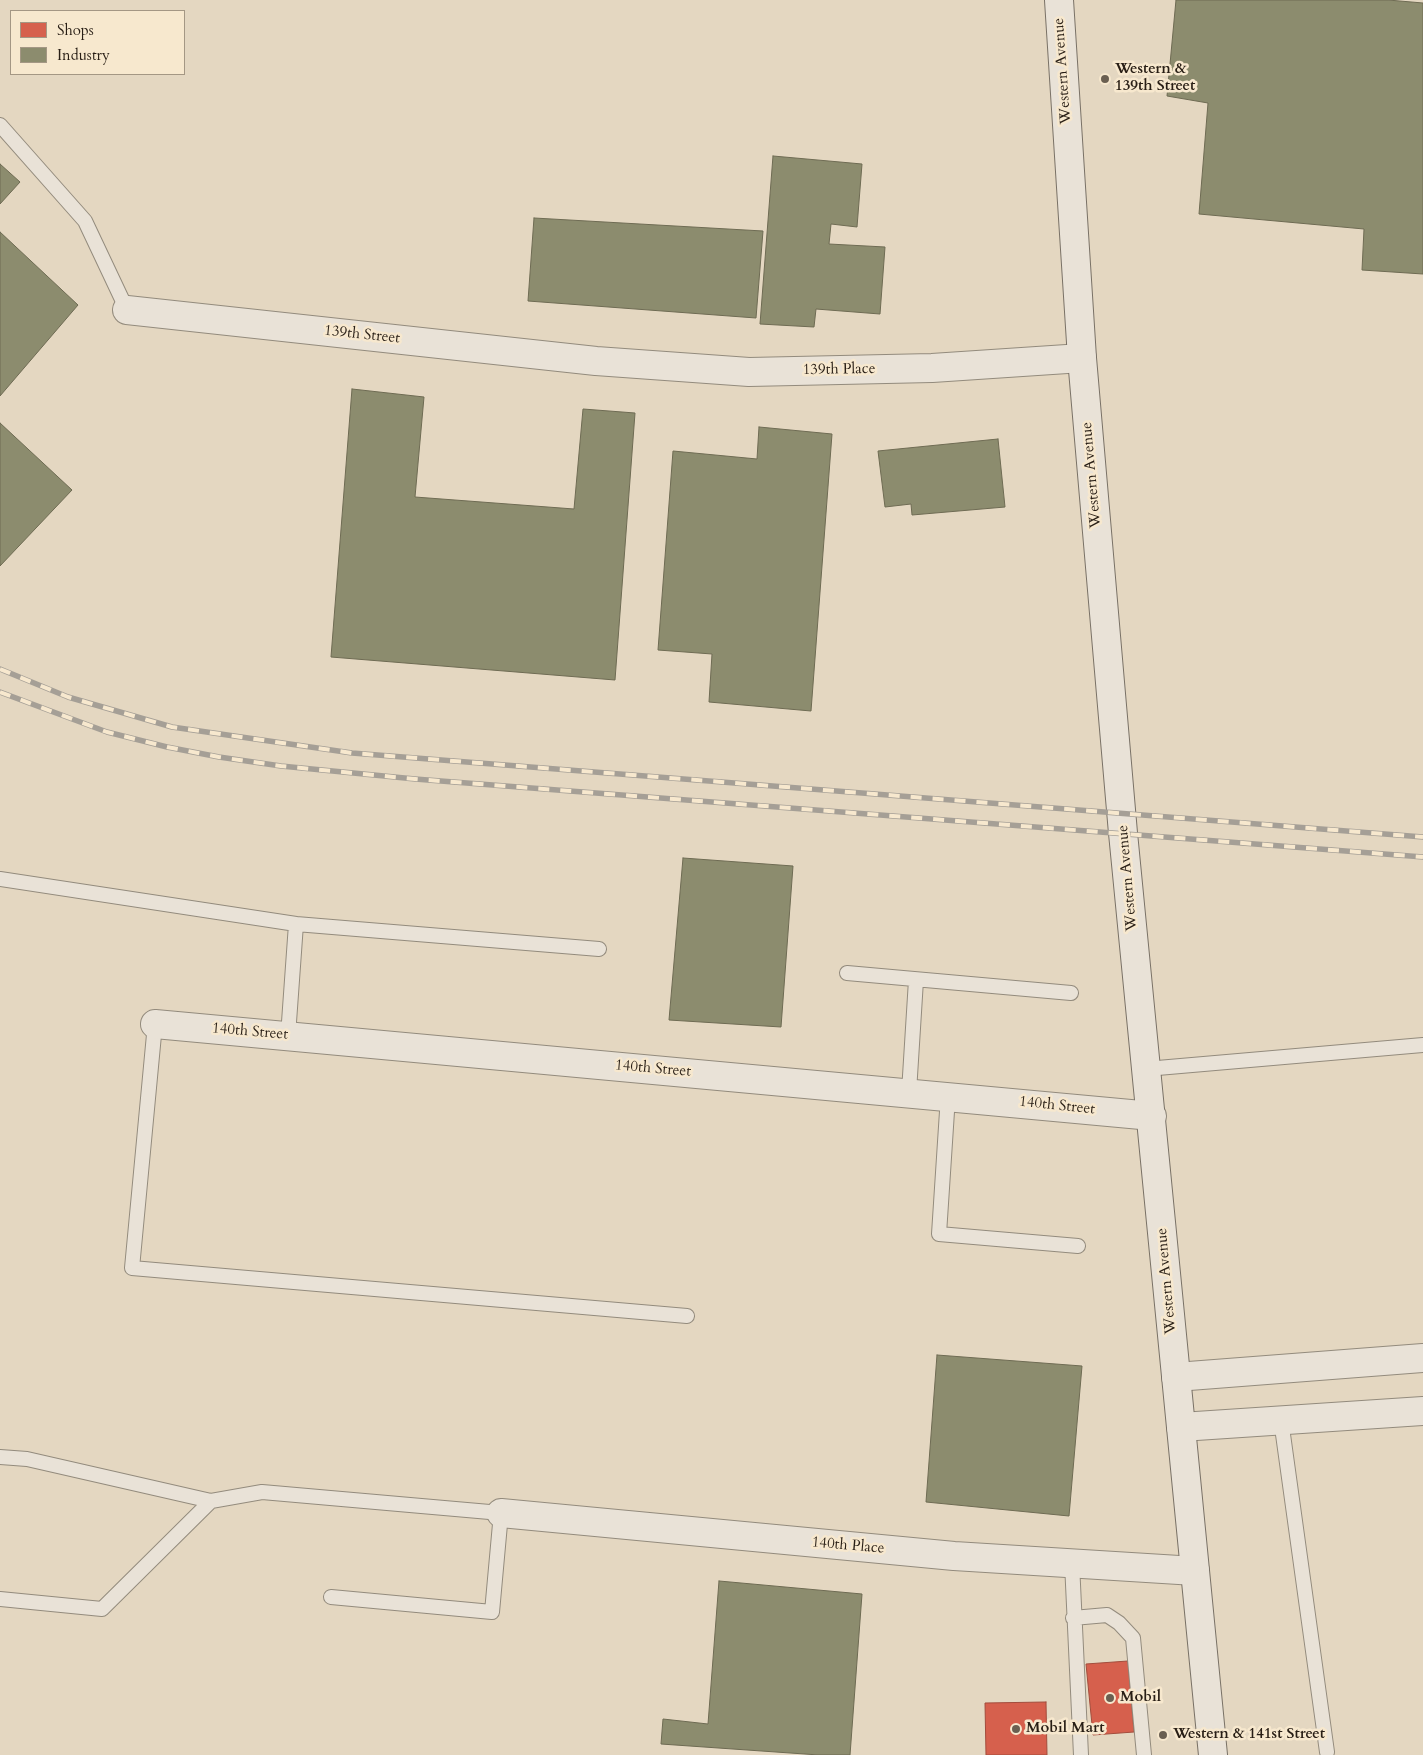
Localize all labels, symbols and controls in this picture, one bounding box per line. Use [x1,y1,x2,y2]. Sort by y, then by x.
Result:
legend [10,10,185,75]
street label: Western Avenue [1050,17,1076,125]
text: Shops [57,20,94,40]
text: Industry [57,45,110,65]
place label: Western & 139th Street [1115,61,1195,96]
marker: Western & 139th Street [1099,73,1111,85]
street label: 139th Street [323,322,401,348]
street label: 139th Place [802,360,876,380]
street label: Western Avenue [1078,421,1106,529]
street label: Western Avenue [1114,824,1142,932]
street label: 140th Street [211,1020,289,1044]
street label: 140th Street [614,1057,692,1081]
street label: 140th Street [1018,1093,1096,1119]
street label: Western Avenue [1153,1227,1181,1335]
street label: 140th Place [811,1534,885,1558]
place label: Mobil [1120,1689,1161,1707]
marker: Mobil [1104,1692,1116,1704]
place label: Mobil Mart [1026,1720,1104,1738]
marker: Mobil Mart [1010,1723,1022,1735]
place label: Western & 141st Street [1173,1726,1325,1744]
marker: Western & 141st Street [1157,1729,1169,1741]

